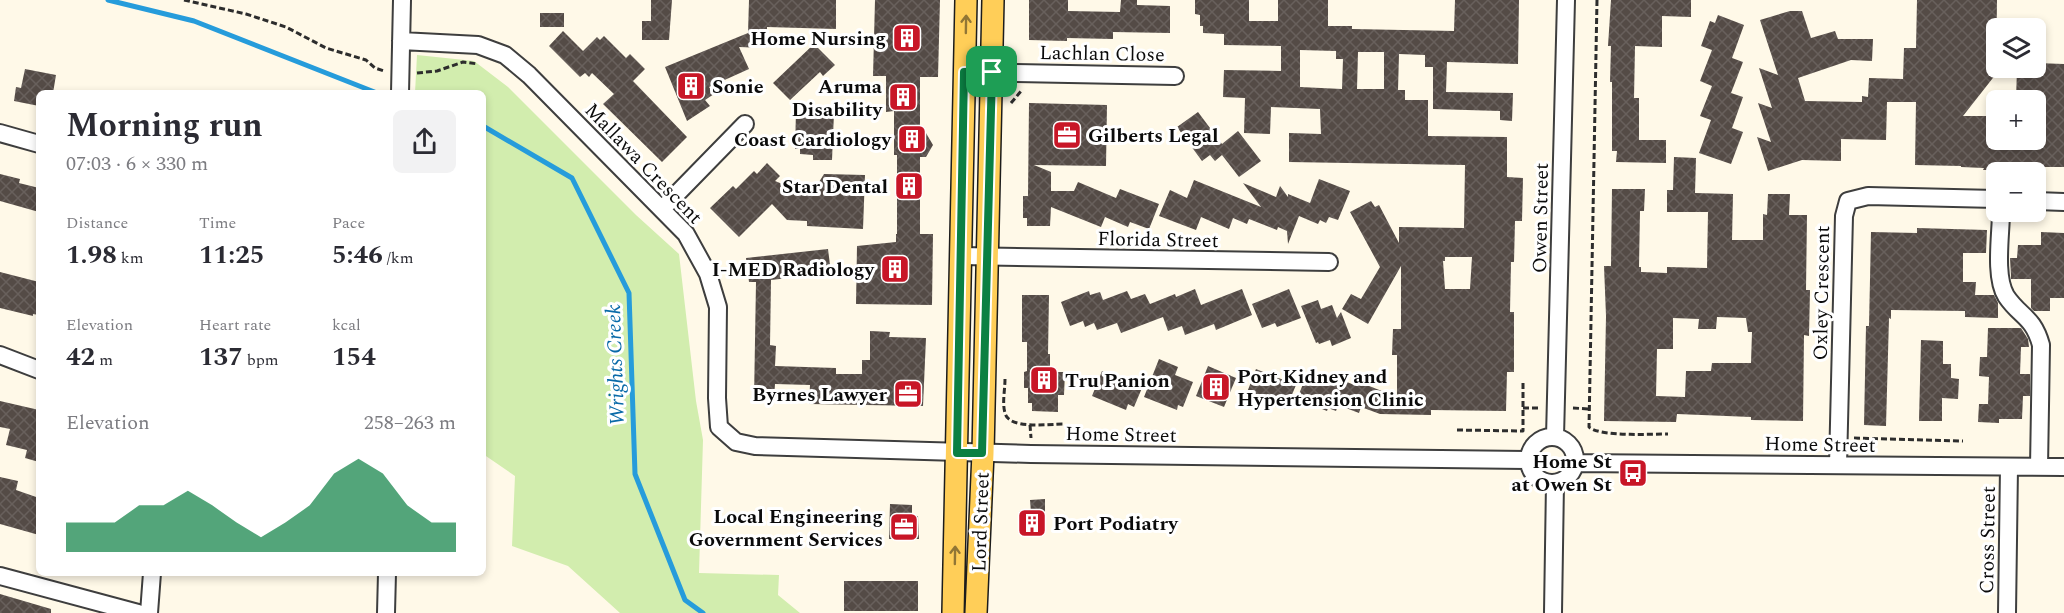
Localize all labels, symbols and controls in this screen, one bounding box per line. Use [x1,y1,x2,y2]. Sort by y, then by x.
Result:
one-way arrow [960,14,971,34]
map controls [1986,18,2046,222]
button: layers [1986,18,2046,78]
building icon: Home Nursing [891,22,923,54]
place label: Home Nursing [750,24,886,54]
street label: Lachlan Close [1039,38,1165,70]
pin [966,46,1017,97]
icon: arrive [975,55,1008,88]
building icon: Sonie [675,70,707,102]
place label: Sonie [712,72,764,102]
place label: Aruma Disability [792,72,883,125]
building icon: Aruma Disability [887,81,919,113]
button: + [1986,90,2046,150]
street label: Mallawa Crescent [577,96,709,231]
text: Morning run [66,101,263,151]
button: share [393,110,456,173]
office icon: Gilberts Legal [1051,119,1083,151]
place label: Gilberts Legal [1088,121,1219,151]
building icon: Coast Cardiology [896,123,928,155]
place label: Coast Cardiology [734,125,892,155]
text: 07:03 · 6 × 330 m [66,149,208,179]
button: − [1986,162,2046,222]
street label: Owen Street [1525,163,1557,273]
building icon: Star Dental [893,170,925,202]
place label: Star Dental [782,172,888,202]
text: Distance [66,211,128,235]
text: Time [199,211,236,235]
text: Pace [332,211,365,235]
street label: Florida Street [1097,224,1219,256]
street label: Oxley Crescent [1806,225,1838,361]
text: 1.98 [66,235,117,275]
text: 11:25 [199,235,264,275]
text: 5:46 [332,235,383,275]
text: km [117,246,143,270]
text: /km [383,246,413,270]
building icon: I-MED Radiology [879,253,911,285]
place label: I-MED Radiology [712,255,875,285]
water label: Wrights Creek [598,304,634,426]
text: Elevation [66,313,133,337]
text: Heart rate [199,313,271,337]
text: kcal [332,313,361,337]
text: 42 [66,337,95,377]
text: 137 [199,337,243,377]
text: 154 [332,337,376,377]
text: m [95,348,113,372]
text: bpm [243,348,279,372]
place label: Port Kidney and Hypertension Clinic [1237,362,1424,415]
building icon: Tru Panion [1028,364,1060,396]
place label: Tru Panion [1065,366,1170,396]
building icon: Port Kidney and Hypertension Clinic [1200,371,1232,403]
office icon: Byrnes Lawyer [892,378,924,410]
place label: Byrnes Lawyer [752,380,887,410]
text: Elevation [66,408,150,438]
text: 258–263 m [364,408,456,438]
street label: Home Street [1065,419,1177,451]
street label: Home Street [1764,429,1876,461]
place label: Home St at Owen St [1512,447,1612,500]
bus stop icon: Home St at Owen St [1617,457,1649,489]
street label: Lord Street [964,472,998,573]
street label: Cross Street [1972,486,2004,594]
place label: Local Engineering Government Services [689,502,883,555]
building icon: Port Podiatry [1016,507,1048,539]
place label: Port Podiatry [1053,509,1179,539]
office icon: Local Engineering Government Services [888,511,920,543]
one-way arrow [949,545,960,565]

